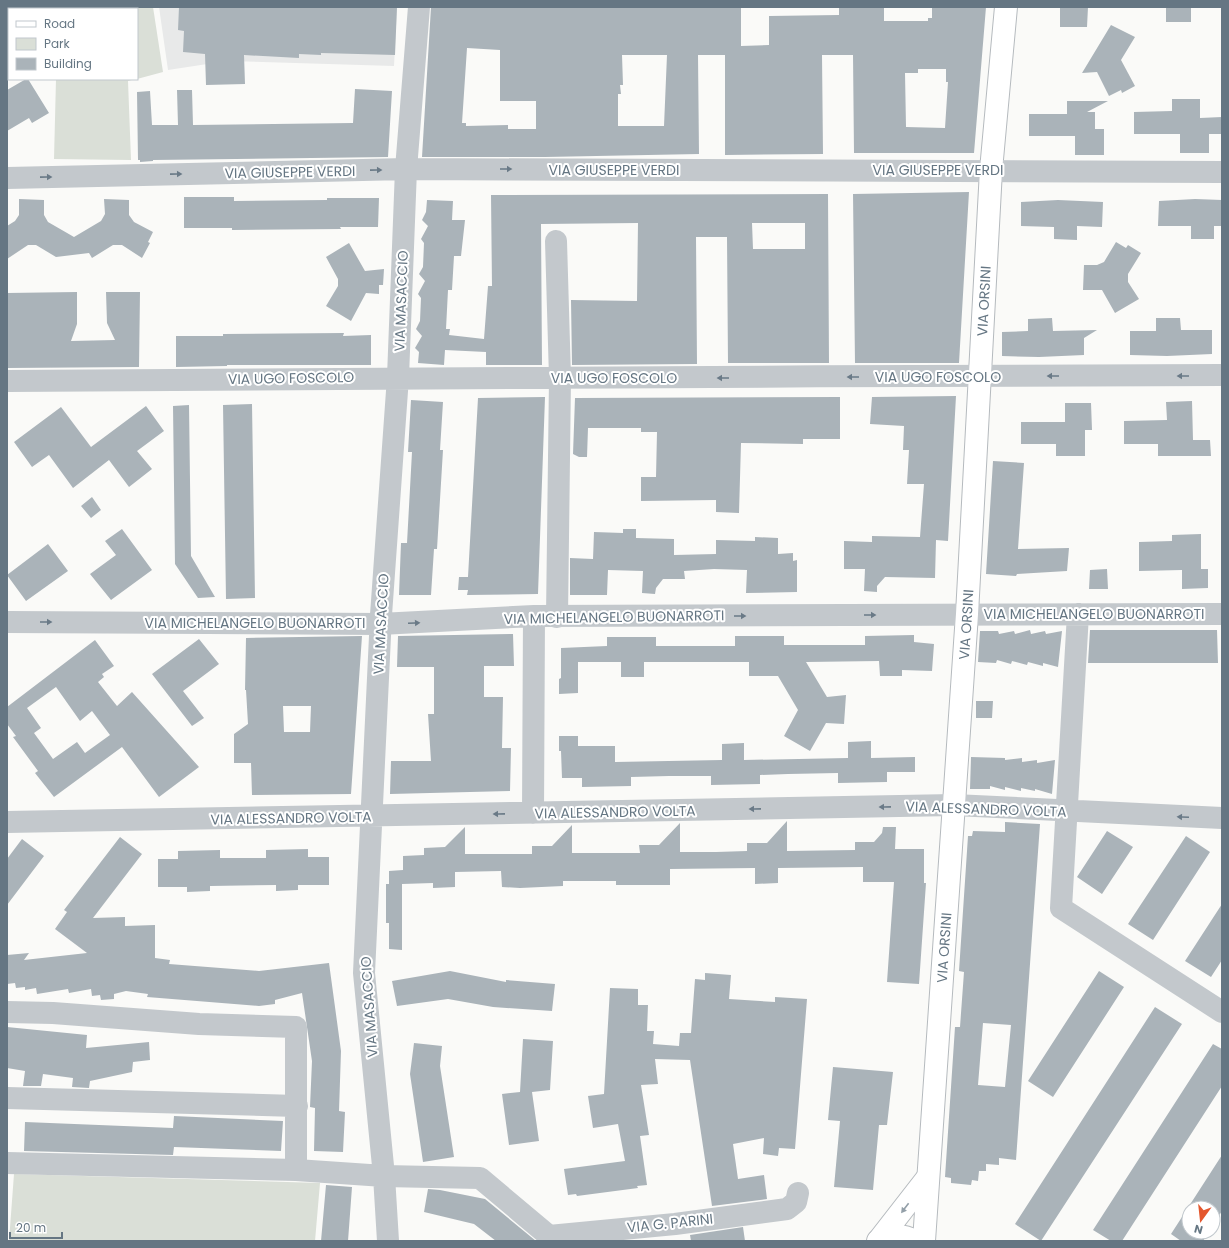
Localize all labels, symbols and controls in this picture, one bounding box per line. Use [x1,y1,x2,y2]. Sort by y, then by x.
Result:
legend [8,8,138,80]
text: Road [44,15,75,32]
text: Park [44,35,71,52]
text: Building [44,55,92,72]
street label: VIA GIUSEPPE VERDI [549,160,679,180]
street label: VIA GIUSEPPE VERDI [873,160,1003,180]
street label: VIA GIUSEPPE VERDI [224,161,356,183]
one-way arrow [500,166,513,172]
one-way arrow [370,167,383,173]
one-way arrow [170,171,183,177]
one-way arrow [40,174,53,180]
street label: VIA MASACCIO [389,250,413,352]
street label: VIA ORSINI [972,265,996,337]
street label: VIA UGO FOSCOLO [228,367,354,389]
street label: VIA UGO FOSCOLO [875,367,1001,387]
street label: VIA UGO FOSCOLO [551,368,677,388]
one-way arrow [1046,373,1059,379]
one-way arrow [1176,373,1189,379]
one-way arrow [717,374,729,381]
one-way arrow [846,374,859,380]
street label: VIA MASACCIO [368,573,394,675]
street label: VIA ORSINI [954,589,978,660]
street label: VIA MICHELANGELO BUONARROTI [984,604,1204,624]
street label: VIA MICHELANGELO BUONARROTI [503,605,725,629]
one-way arrow [864,612,877,618]
street label: VIA MICHELANGELO BUONARROTI [145,613,365,633]
one-way arrow [734,613,747,619]
one-way arrow [40,619,53,625]
one-way arrow [408,619,420,626]
street label: VIA ALESSANDRO VOLTA [905,796,1067,822]
street label: VIA ALESSANDRO VOLTA [534,801,696,823]
one-way arrow [879,803,891,810]
one-way arrow [748,806,761,812]
street label: VIA ALESSANDRO VOLTA [210,807,372,829]
one-way arrow [492,811,505,817]
one-way arrow [1177,813,1189,820]
street label: VIA ORSINI [932,912,957,984]
street label: VIA MASACCIO [355,956,383,1058]
north arrow [1181,1200,1221,1240]
one-way arrow [901,1203,909,1214]
street label: VIA G. PARINI [626,1209,714,1237]
scale bar [10,1214,62,1240]
text: 20 m [16,1219,46,1236]
text: N [1192,1221,1204,1238]

